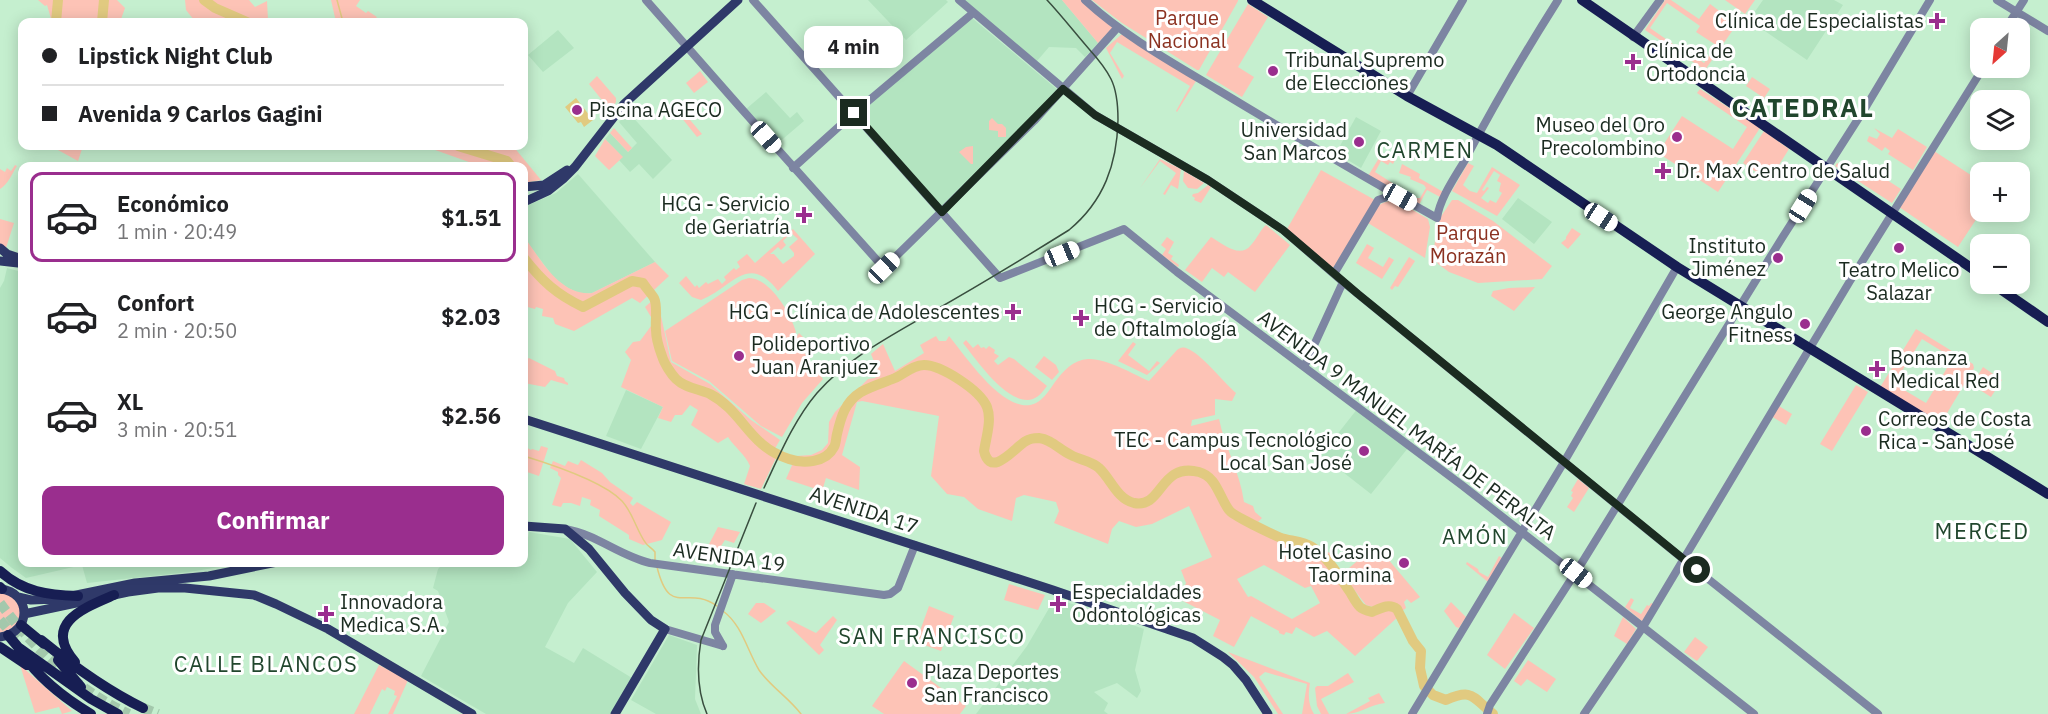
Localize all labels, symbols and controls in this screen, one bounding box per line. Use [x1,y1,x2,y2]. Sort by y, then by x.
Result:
park label: Parque Nacional [1148,4,1226,54]
place label: Clínica de Especialistas [1715,7,1924,34]
marker: Clínica de Especialistas [1928,12,1946,30]
north arrow [1970,18,2030,78]
map controls [1970,18,2030,294]
callout: 4 min [804,26,904,68]
text: 4 min [827,33,880,60]
place label: Clínica de Ortodoncia [1646,37,1746,87]
text: Lipstick Night Club [78,41,273,70]
place label: Tribunal Supremo de Elecciones [1285,46,1445,96]
marker: Clínica de Ortodoncia [1624,53,1642,71]
marker: Tribunal Supremo de Elecciones [1266,64,1280,78]
district label: CATEDRAL [1731,90,1875,124]
button: layers [1970,90,2030,150]
place label: Piscina AGECO [589,96,722,123]
text: Avenida 9 Carlos Gagini [78,99,323,128]
route end [840,99,867,126]
marker: Piscina AGECO [570,103,584,117]
place label: Museo del Oro Precolombino [1535,111,1665,161]
place label: Universidad San Marcos [1240,116,1347,166]
car [747,118,785,156]
marker: Museo del Oro Precolombino [1670,130,1684,144]
marker: Universidad San Marcos [1352,135,1366,149]
district label: CARMEN [1376,135,1474,164]
place label: Dr. Max Centro de Salud [1676,157,1890,184]
marker: Dr. Max Centro de Salud [1654,162,1672,180]
button: + [1970,162,2030,222]
car [1380,180,1420,214]
car [1786,186,1820,226]
text: Económico [117,189,229,218]
icon: car [45,190,99,244]
place label: HCG - Servicio de Geriatría [661,190,790,240]
car [1581,200,1621,234]
text: $1.51 [441,203,501,232]
marker: HCG - Servicio de Geriatría [795,206,813,224]
text: 1 min · 20:49 [117,218,237,245]
park label: Parque Morazán [1430,219,1506,269]
place label: Instituto Jiménez [1689,232,1766,282]
button: − [1970,234,2030,294]
car [1042,239,1082,269]
marker: Teatro Melico Salazar [1892,241,1906,255]
car [865,249,903,287]
marker: Instituto Jiménez [1771,251,1785,265]
place label: Teatro Melico Salazar [1839,256,1959,306]
text: Confort [117,288,195,317]
icon: car [45,289,99,343]
place label: HCG - Servicio de Oftalmología [1094,292,1237,342]
place label: HCG - Clínica de Adolescentes [729,298,1000,325]
place label: George Angulo Fitness [1661,298,1793,348]
text: $2.03 [441,302,501,331]
marker: HCG - Clínica de Adolescentes [1004,303,1022,321]
street label: AVENIDA 9 MANUEL MARÍA DE PERALTA [1253,303,1562,546]
marker: HCG - Servicio de Oftalmología [1072,309,1090,327]
text: 2 min · 20:50 [117,317,237,344]
marker: George Angulo Fitness [1798,317,1812,331]
place label: Polideportivo Juan Aranjuez [751,330,878,380]
place label: Bonanza Medical Red [1890,344,2000,394]
marker: Polideportivo Juan Aranjuez [732,349,746,363]
marker: Bonanza Medical Red [1868,360,1886,378]
text: XL [117,387,143,416]
icon: car [45,388,99,442]
text: $2.56 [441,401,501,430]
place label: Correos de Costa Rica - San José [1878,405,2031,455]
text: 3 min · 20:51 [117,416,237,443]
marker: Correos de Costa Rica - San José [1859,424,1873,438]
place label: TEC - Campus Tecnológico Local San José [1114,426,1352,476]
marker: TEC - Campus Tecnológico Local San José [1357,444,1371,458]
street label: AVENIDA 17 [806,479,922,540]
button: Confirmar [42,486,504,555]
district label: MERCED [1935,516,2029,545]
district label: AMÓN [1442,522,1508,550]
street label: AVENIDA 19 [671,535,787,578]
place label: Hotel Casino Taormina [1278,538,1392,588]
car [1556,555,1596,591]
marker: Hotel Casino Taormina [1397,556,1411,570]
route start [1683,556,1710,583]
place label: Especialdades Odontológicas [1072,578,1202,628]
place label: Innovadora Medica S.A. [340,588,445,638]
marker: Especialdades Odontológicas [1049,595,1067,613]
marker: Innovadora Medica S.A. [317,605,335,623]
district label: SAN FRANCISCO [838,621,1026,650]
district label: CALLE BLANCOS [174,649,358,678]
place label: Plaza Deportes San Francisco [924,658,1059,708]
marker: Plaza Deportes San Francisco [905,676,919,690]

